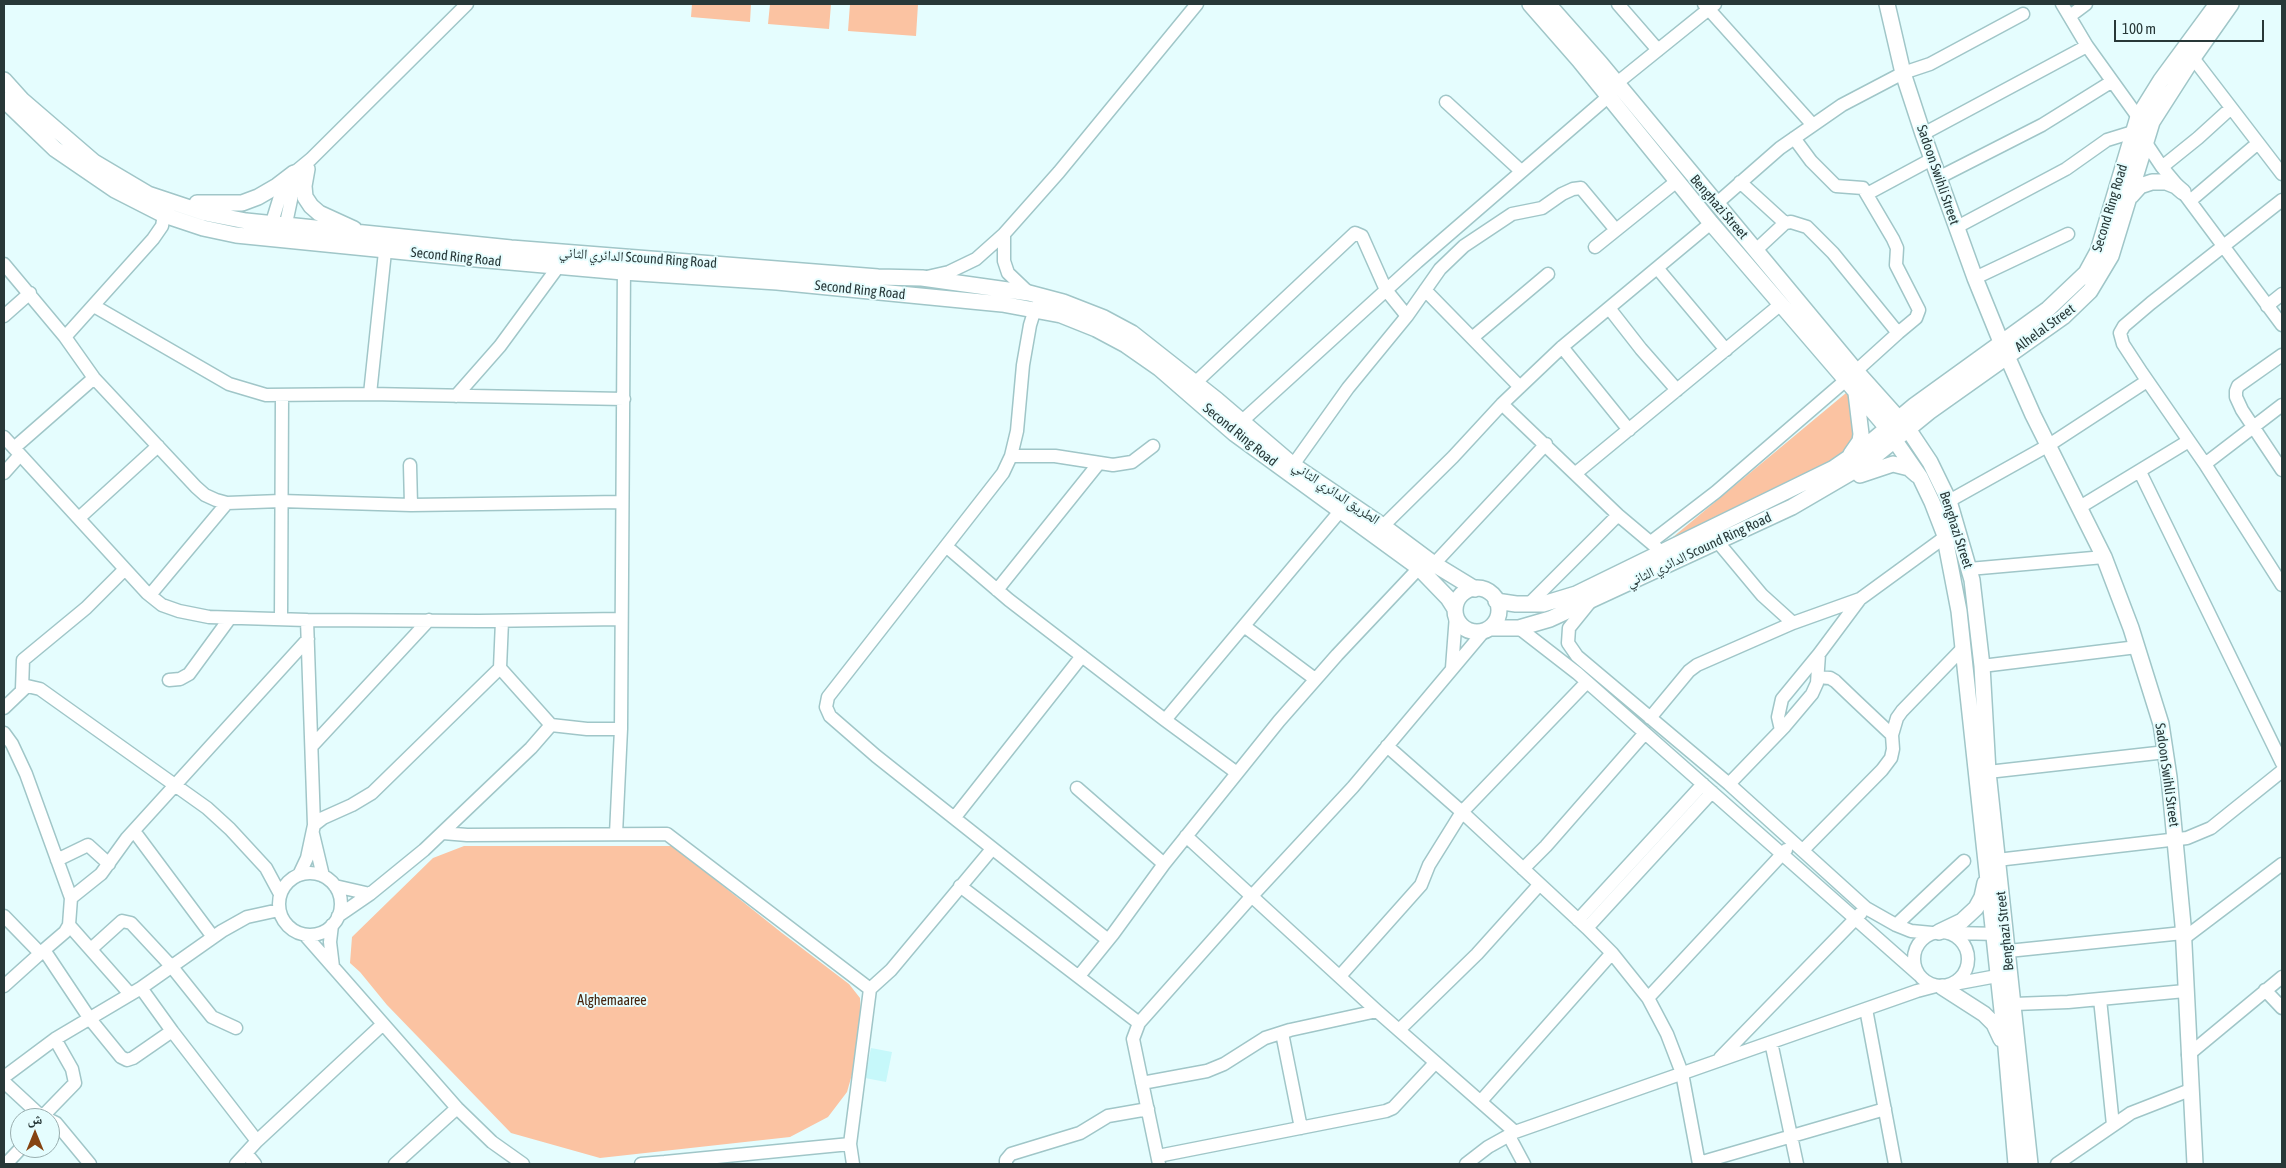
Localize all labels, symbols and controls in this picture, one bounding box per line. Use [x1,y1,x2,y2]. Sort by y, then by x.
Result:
scale bar [2116,10,2266,42]
text: 100 m [2122,20,2156,37]
street label: Sadoon Swihli Street [1913,123,1963,227]
street label: Second Ring Road [2089,162,2131,254]
street label: Benghazi Street [1686,171,1752,243]
street label: Second Ring Road [410,244,502,270]
street label: الدائري الثاني Scound Ring Road [559,244,717,272]
street label: Second Ring Road [814,277,906,303]
street label: Alhelal Street [2012,301,2078,355]
street label: Second Ring Road [1199,400,1281,470]
street label: الطريق الدائري الثاني [1289,458,1383,528]
street label: Benghazi Street [1936,489,1976,571]
street label: الدائري الثاني Scound Ring Road [1624,509,1774,591]
street label: Sadoon Swihli Street [2151,722,2183,828]
street label: Benghazi Street [1992,890,2018,972]
park label: Alghemaaree [577,993,647,1009]
north arrow [10,1108,60,1158]
text: ش [28,1111,42,1127]

